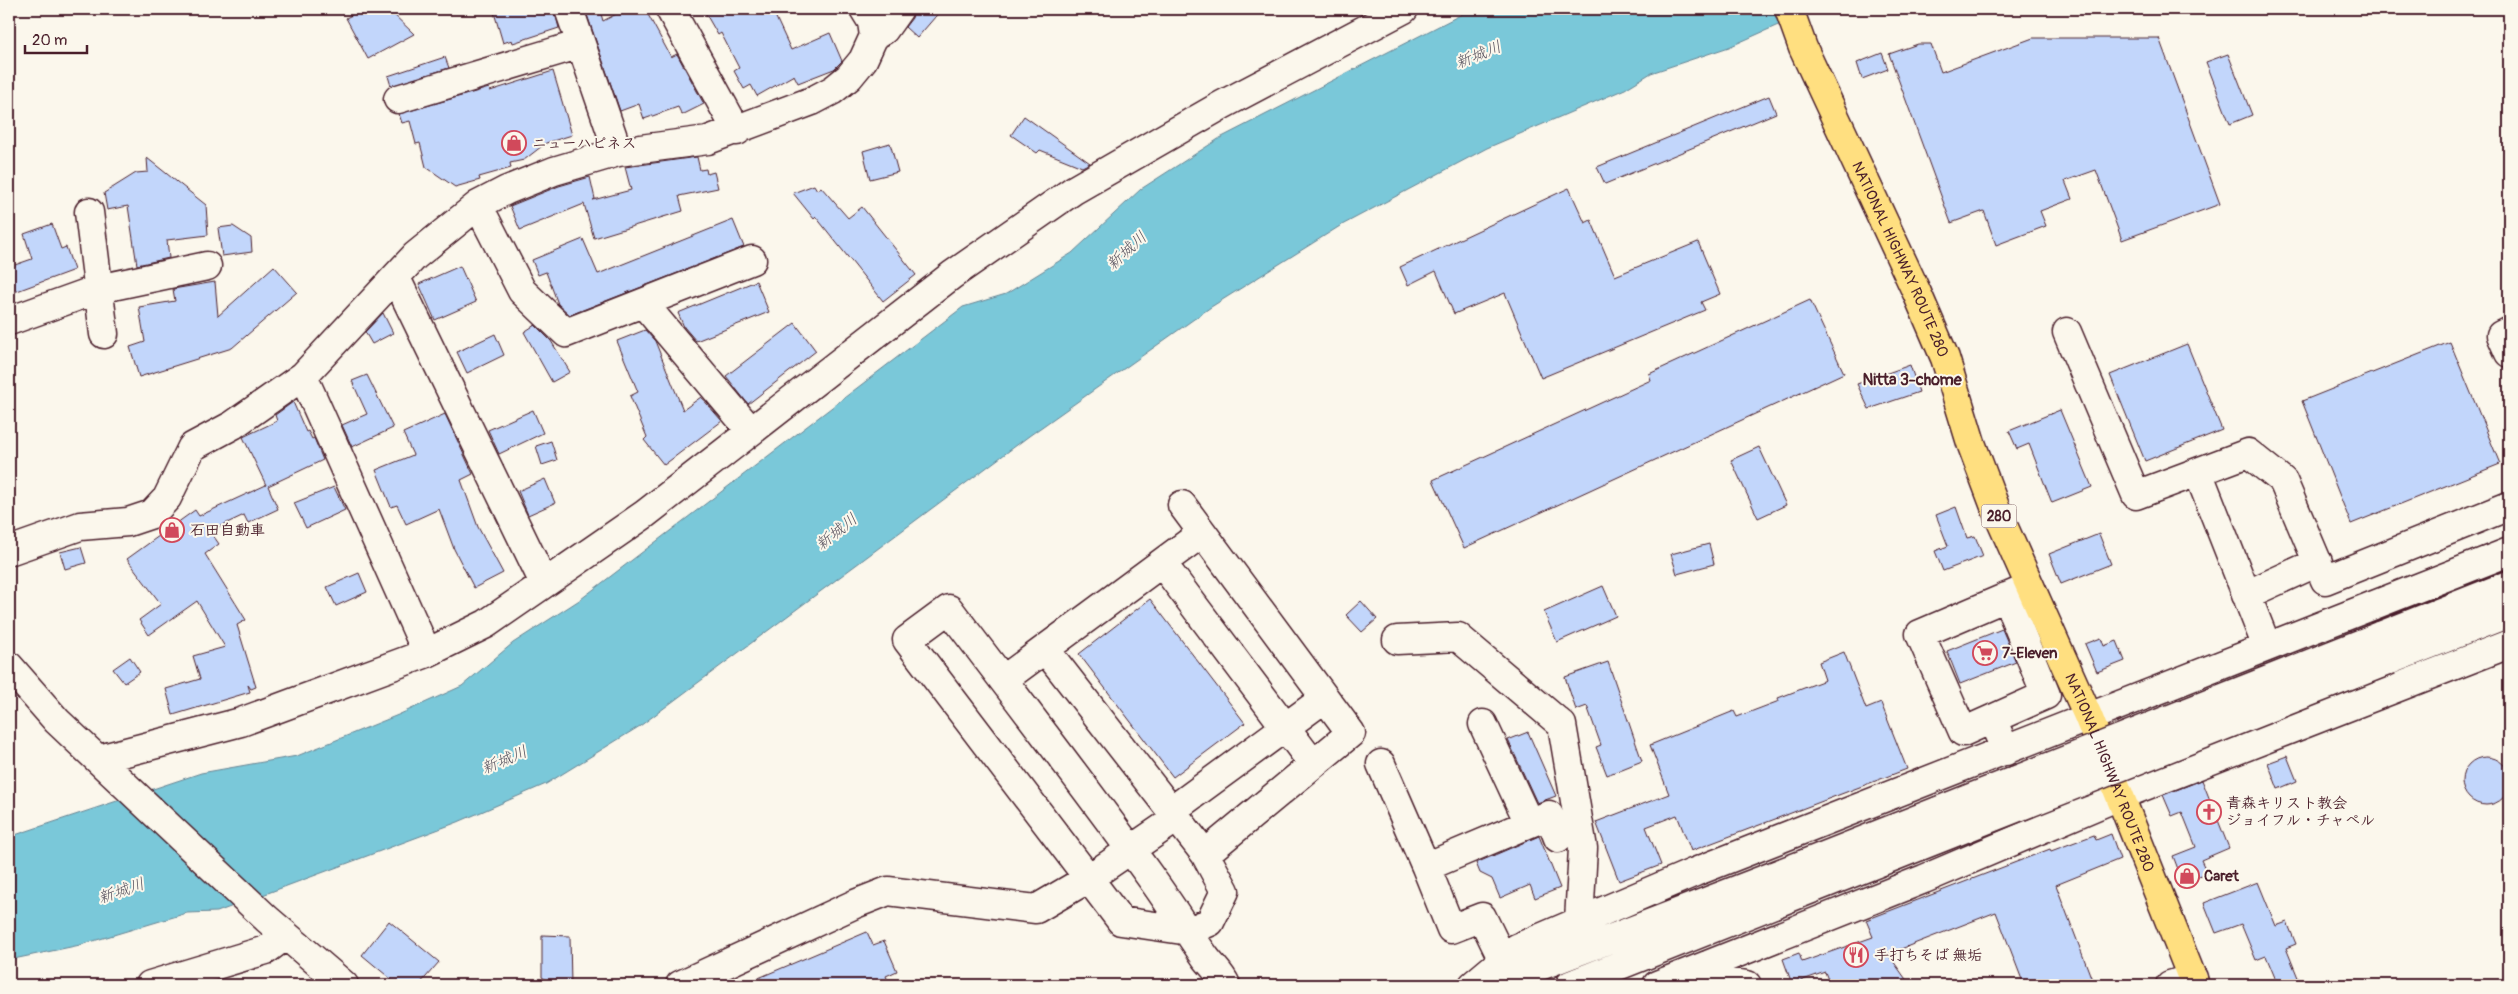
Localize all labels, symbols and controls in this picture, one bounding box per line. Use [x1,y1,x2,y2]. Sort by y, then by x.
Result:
scale bar [25,22,88,54]
text: 20 m [32,31,67,50]
water label: 新城川 [1452,37,1504,73]
shop icon: ニューハピネス [501,130,527,156]
place label: ニューハピネス [532,134,636,153]
street label: NATIONAL HIGHWAY ROUTE 280 [1847,159,1952,360]
water label: 新城川 [1102,227,1151,274]
district label: Nitta 3-chome [1862,370,1963,390]
road number: 280 [1982,504,2016,528]
water label: 新城川 [812,509,862,555]
shop icon: 石田自動車 [159,517,185,543]
place label: 石田自動車 [190,521,265,540]
supermarket icon: 7-Eleven [1972,640,1998,666]
place label: 7-Eleven [2002,644,2058,663]
street label: NATIONAL HIGHWAY ROUTE 280 [2060,671,2158,875]
water label: 新城川 [478,741,530,779]
place label: 青森キリスト教会 ジョイフル・チャペル [2226,794,2375,830]
church icon: 青森キリスト教会 ジョイフル・チャペル [2196,799,2222,825]
shop icon: Caret [2174,863,2200,889]
place label: Caret [2204,867,2240,886]
water label: 新城川 [95,874,147,908]
restaurant icon: 手打ちそば 無垢 [1843,942,1869,968]
place label: 手打ちそば 無垢 [1874,946,1982,965]

